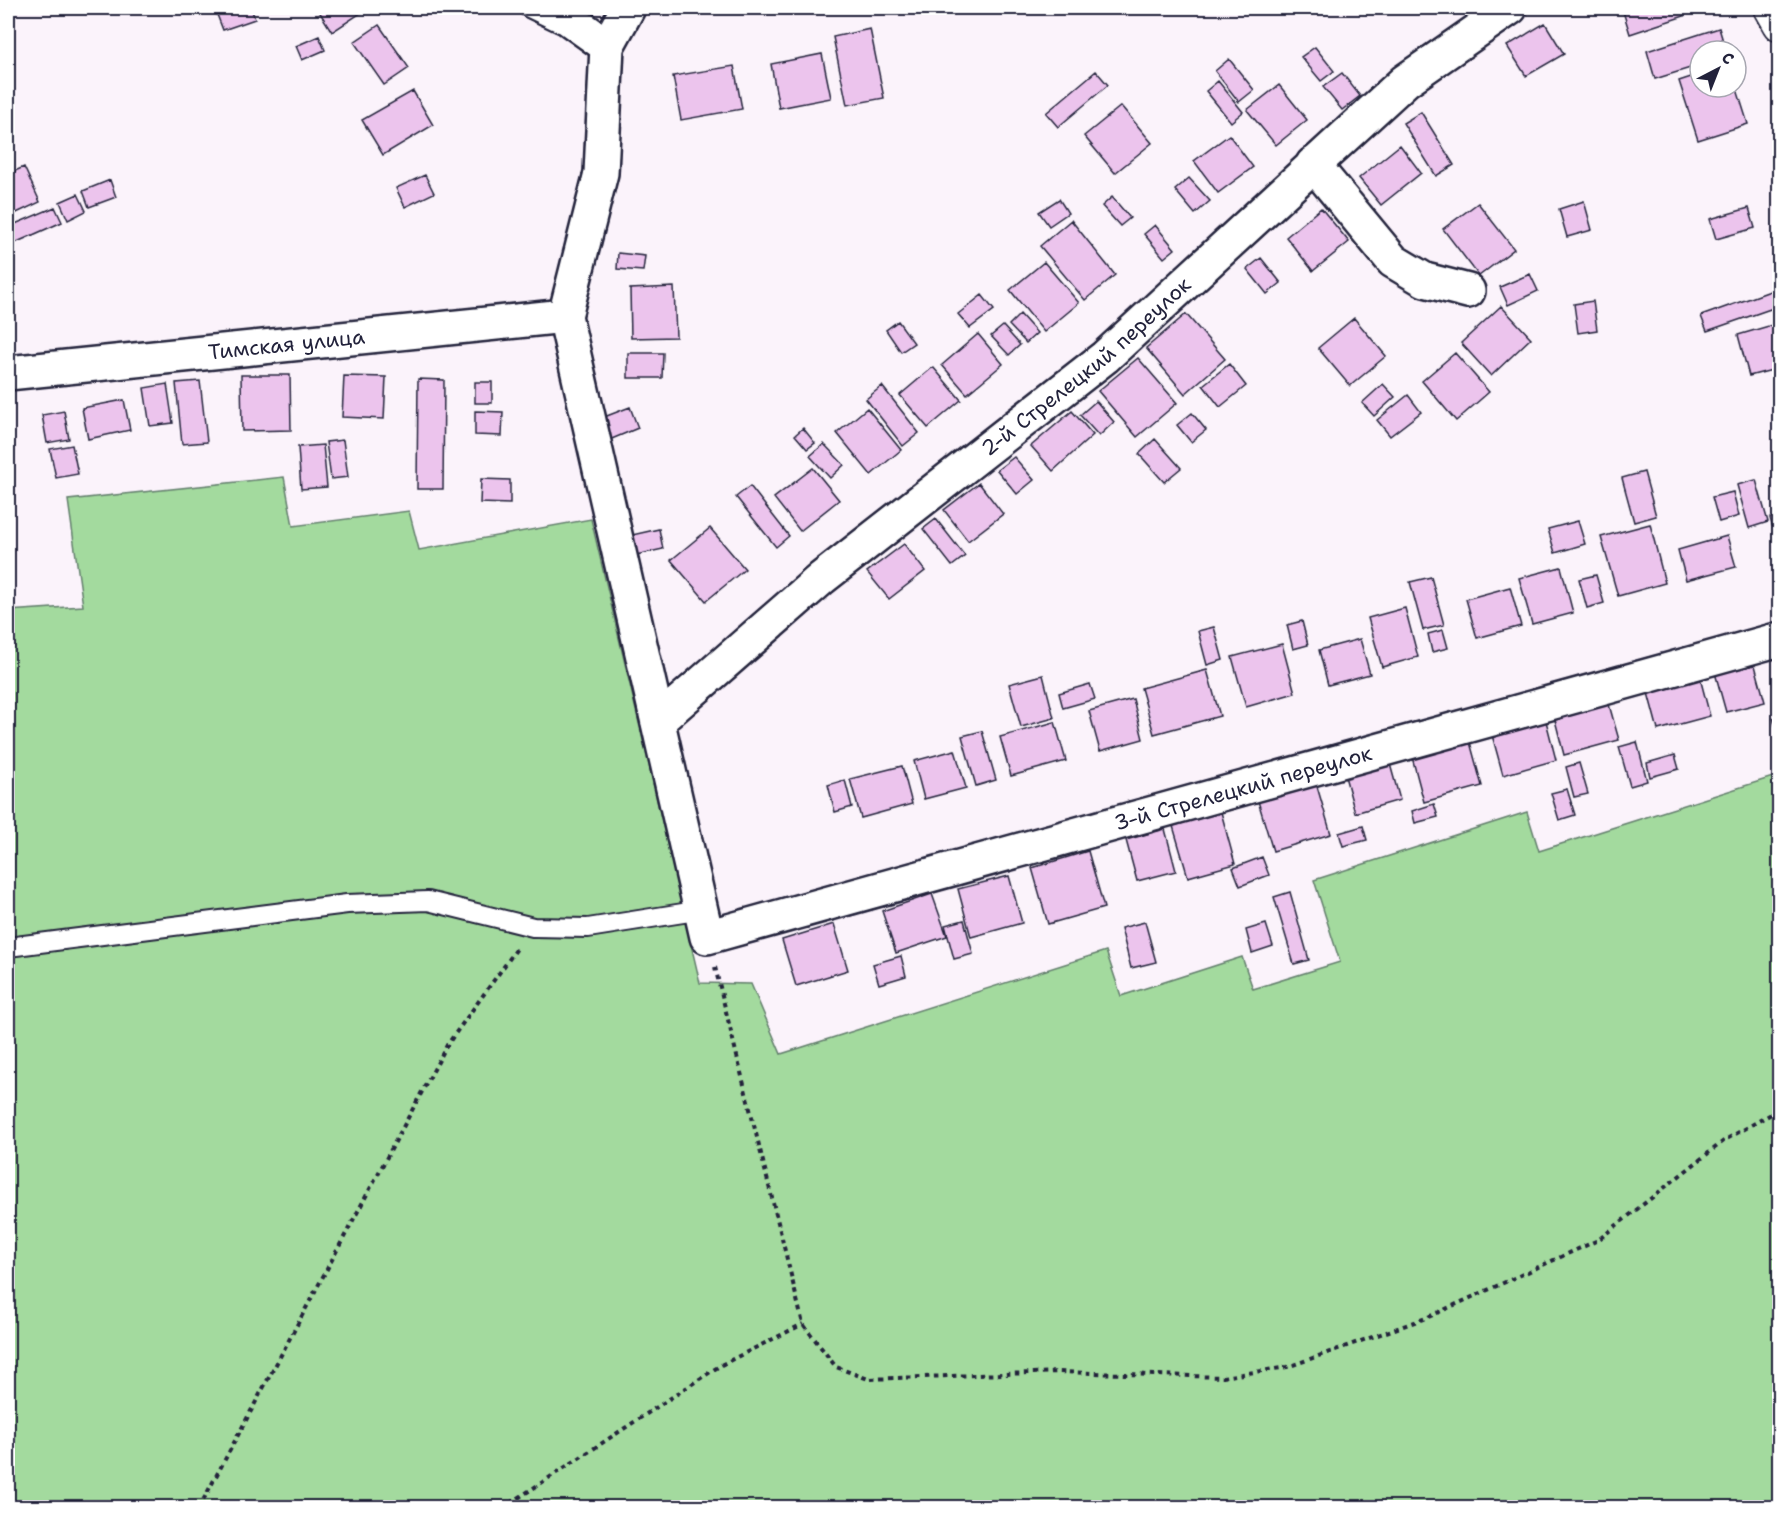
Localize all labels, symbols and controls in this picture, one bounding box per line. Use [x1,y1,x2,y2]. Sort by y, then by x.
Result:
north arrow [1688,39,1748,99]
text: С [1717,47,1739,69]
street label: 2-й Стрелецкий переулок [976,271,1197,462]
street label: Тимская улица [207,323,366,366]
street label: 3-й Стрелецкий переулок [1111,739,1375,837]

